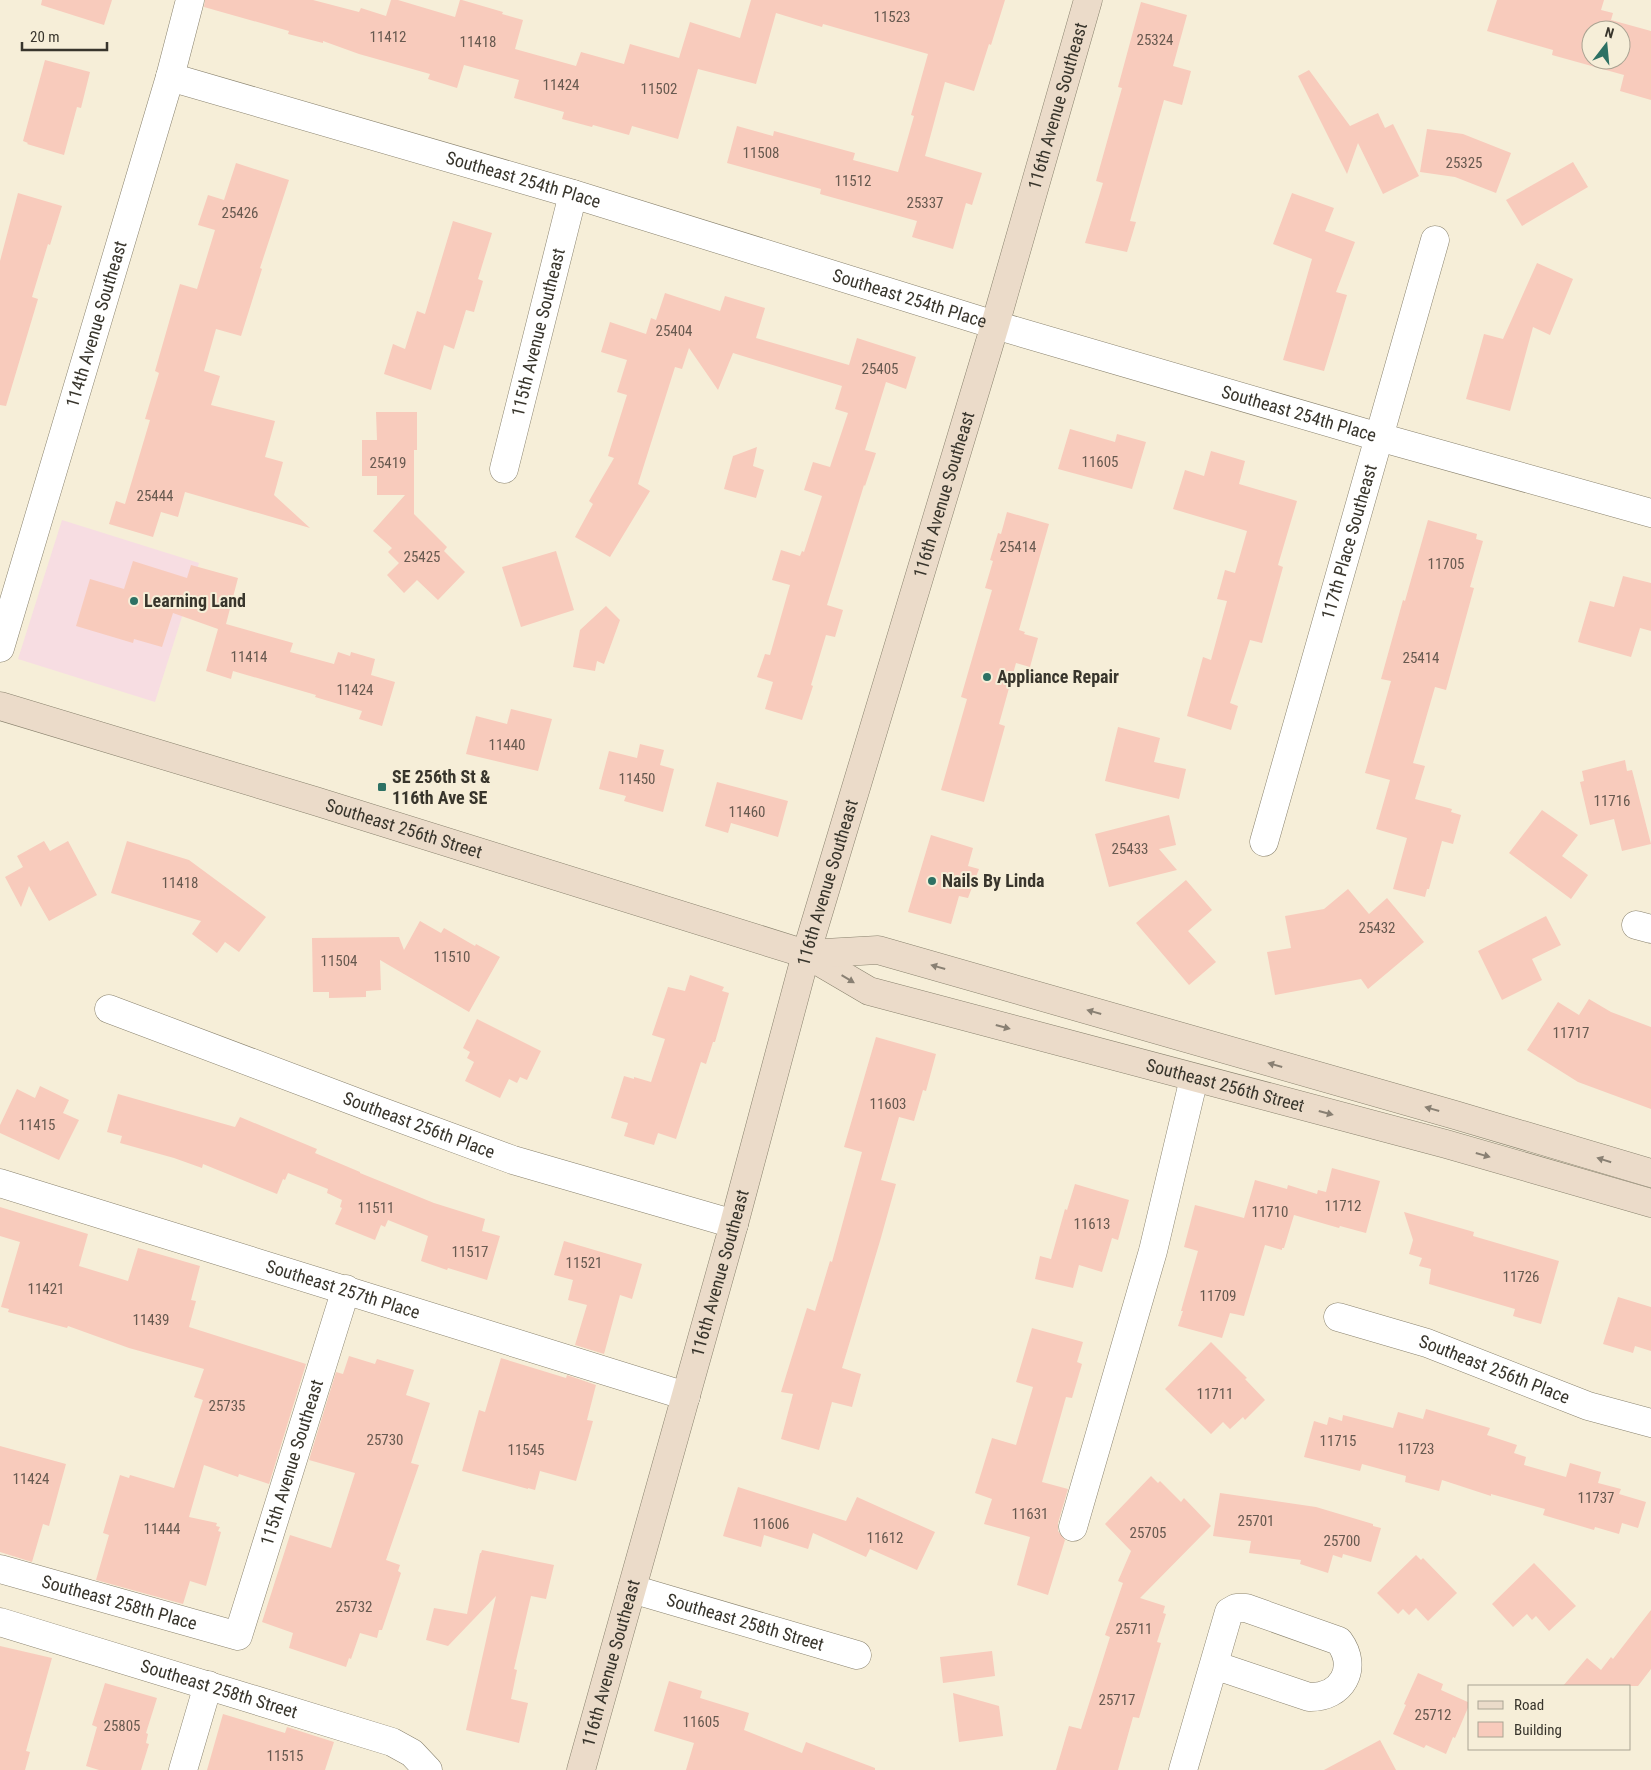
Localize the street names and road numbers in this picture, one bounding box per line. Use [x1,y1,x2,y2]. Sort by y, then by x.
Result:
street label: 116th Avenue Southeast [1023,20,1091,192]
street label: Southeast 254th Place [444,147,603,212]
street label: 114th Avenue Southeast [61,238,131,410]
street label: 115th Avenue Southeast [507,246,569,418]
street label: Southeast 254th Place [830,264,989,332]
street label: Southeast 254th Place [1219,381,1379,446]
street label: 116th Avenue Southeast [909,409,978,580]
street label: 117th Place Southeast [1317,462,1381,622]
street label: Southeast 256th Street [323,794,485,862]
street label: 116th Avenue Southeast [792,797,862,968]
street label: Southeast 256th Street [1144,1054,1307,1116]
street label: Southeast 256th Place [340,1087,498,1162]
street label: 116th Avenue Southeast [686,1187,753,1359]
street label: Southeast 257th Place [263,1255,423,1323]
street label: Southeast 256th Place [1417,1330,1573,1408]
street label: 115th Avenue Southeast [256,1377,327,1548]
street label: Southeast 258th Place [40,1570,199,1634]
street label: 116th Avenue Southeast [577,1577,644,1749]
street label: Southeast 258th Street [664,1589,826,1655]
street label: Southeast 258th Street [138,1655,300,1722]

